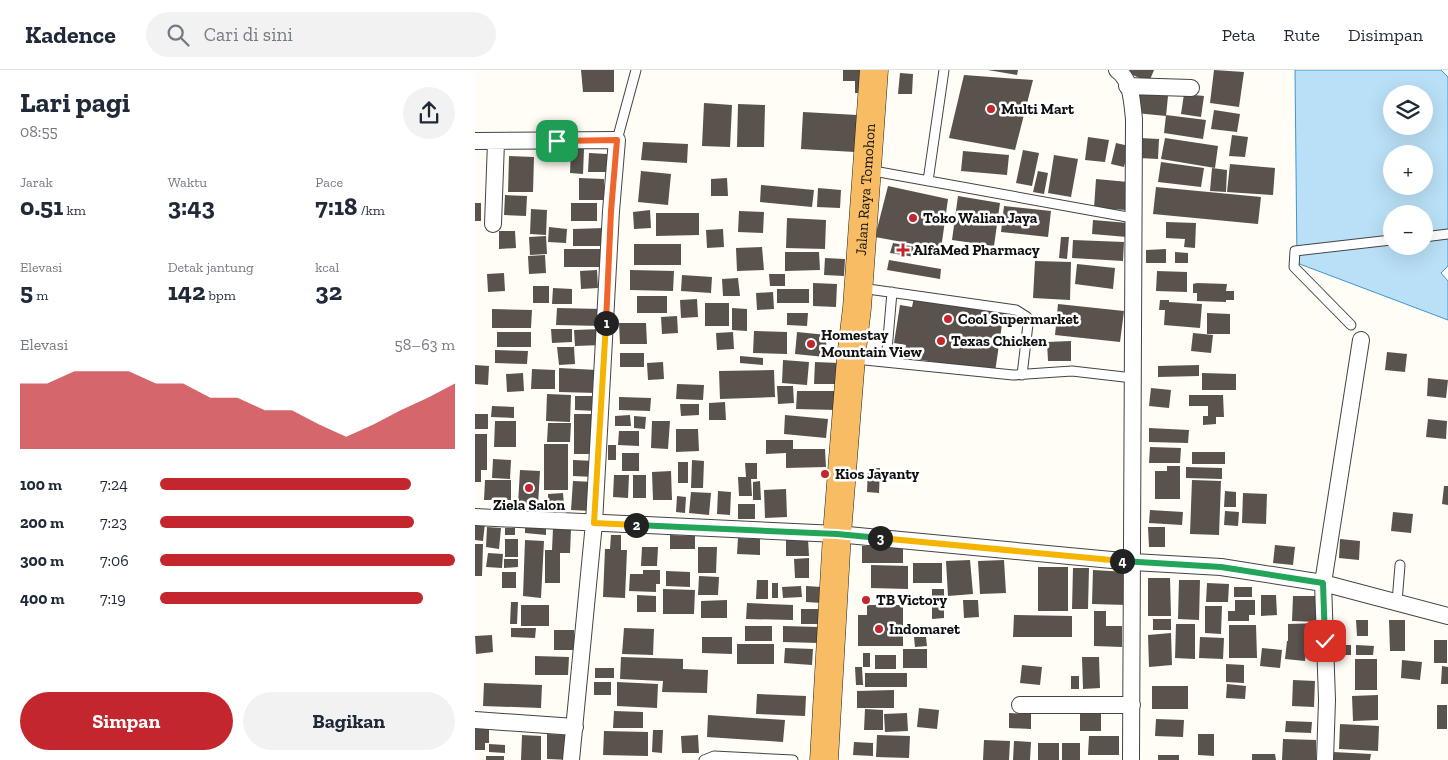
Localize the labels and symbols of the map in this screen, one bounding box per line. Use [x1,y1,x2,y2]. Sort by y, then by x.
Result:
place label: Multi Mart [1001,100,1075,118]
marker: Multi Mart [985,103,997,115]
pin [536,120,578,162]
street label: Jalan Raya Tomohon [852,122,879,256]
place label: Toko Walian Jaya [923,209,1038,227]
marker: Toko Walian Jaya [907,212,919,224]
place label: AlfaMed Pharmacy [913,241,1040,259]
marker: AlfaMed Pharmacy [897,244,909,256]
pin: 1 [593,310,619,336]
place label: Cool Supermarket [958,310,1080,328]
marker: Cool Supermarket [942,313,954,325]
place label: Homestay Mountain View [821,326,922,361]
place label: Texas Chicken [951,332,1047,350]
marker: Texas Chicken [935,335,947,347]
marker: Homestay Mountain View [805,338,817,350]
place label: Kios Jayanty [835,465,919,483]
marker: Kios Jayanty [819,468,831,480]
marker: Ziela Salon [523,482,535,494]
place label: Ziela Salon [493,496,565,514]
pin: 2 [623,512,649,538]
pin: 3 [867,526,893,550]
pin: 4 [1109,548,1135,574]
place label: TB Victory [876,591,947,609]
marker: TB Victory [860,594,872,606]
place label: Indomaret [889,620,961,638]
pin [1304,620,1346,662]
marker: Indomaret [873,623,885,635]

